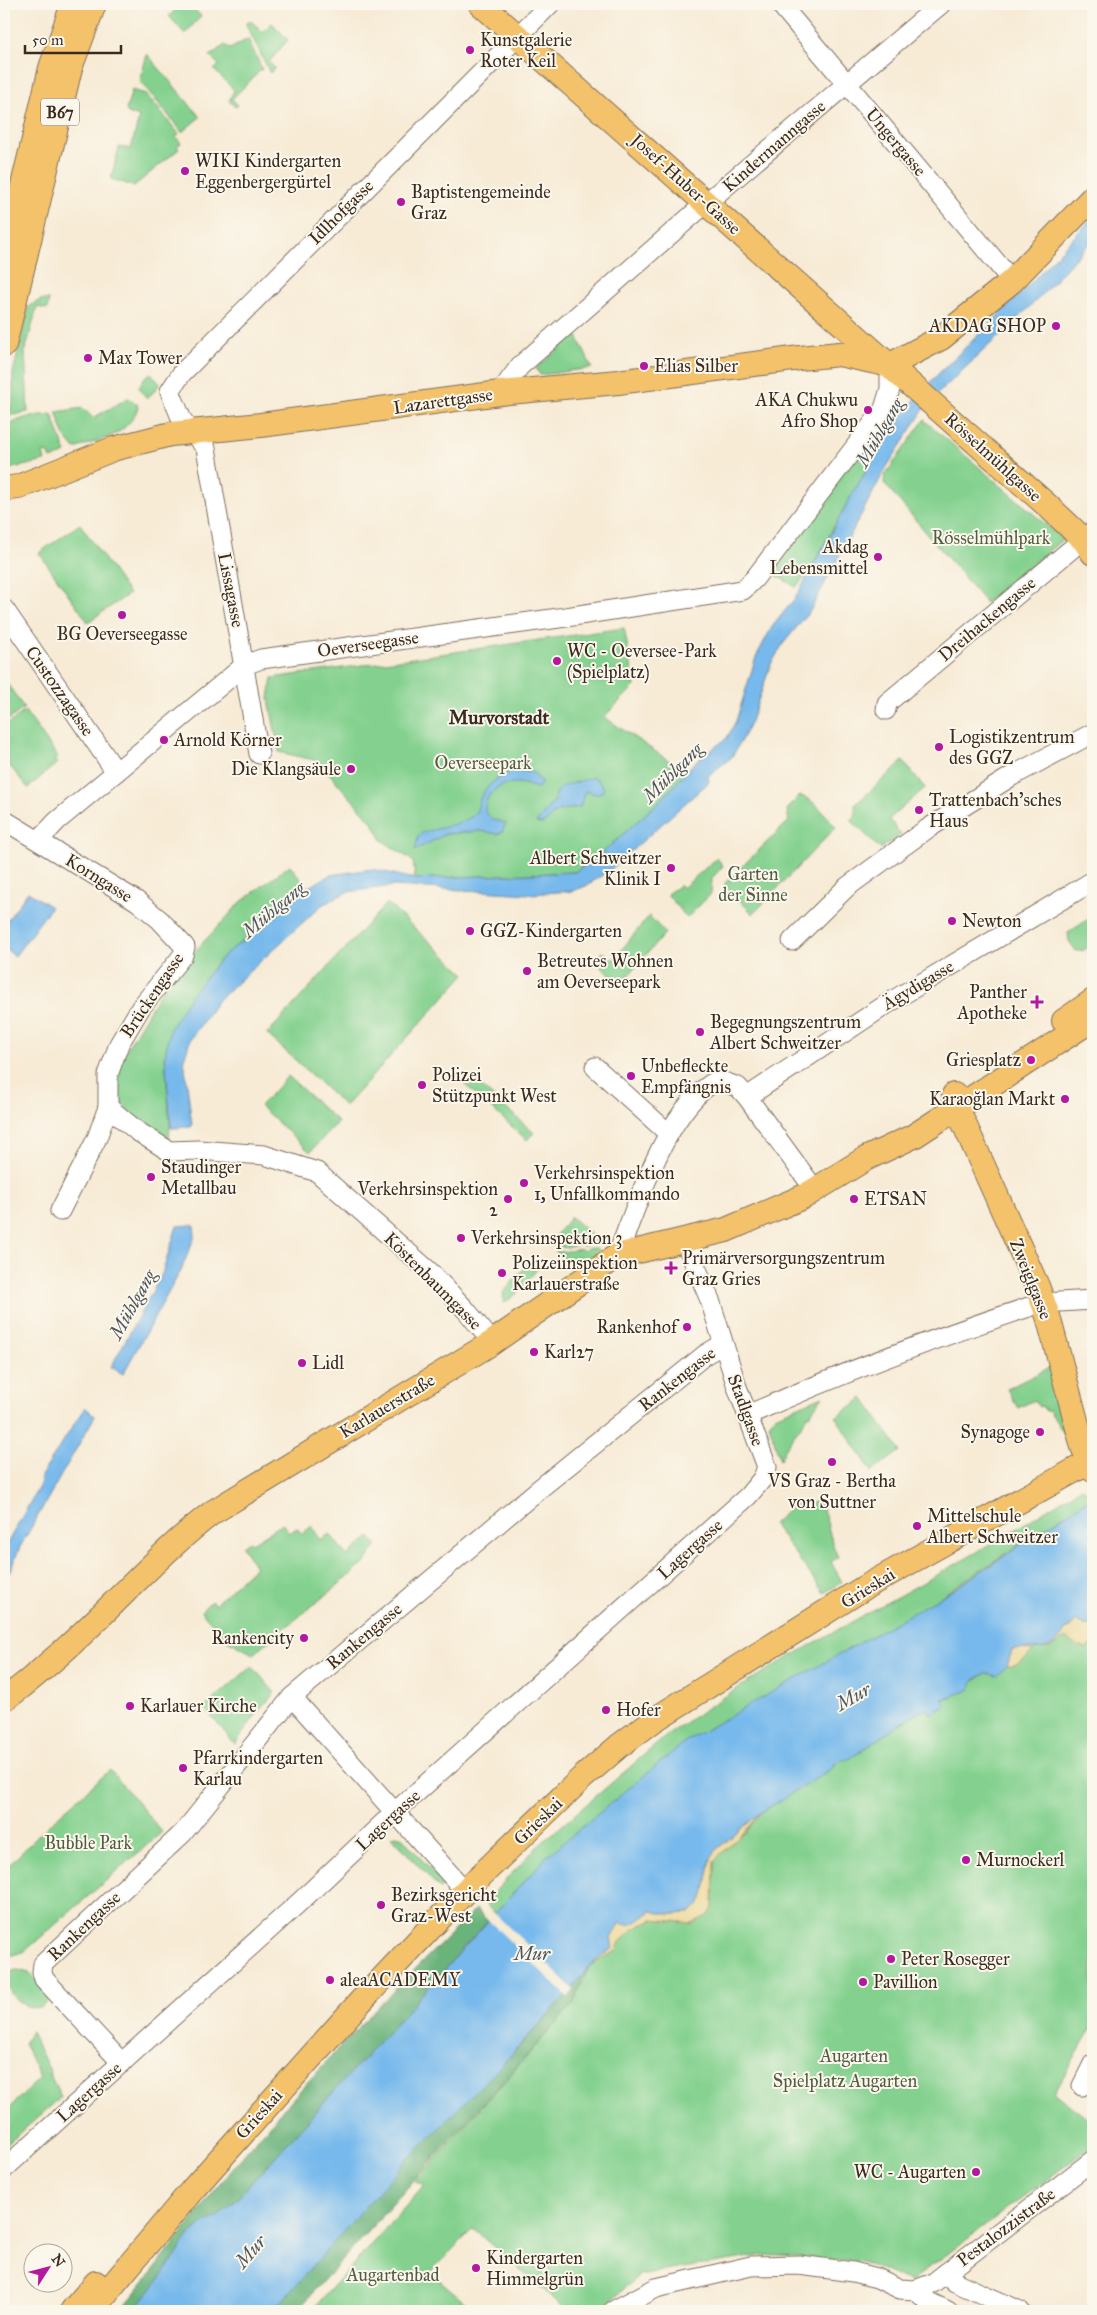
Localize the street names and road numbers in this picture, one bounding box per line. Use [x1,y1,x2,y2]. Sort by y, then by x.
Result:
street label: Kindermanngasse [718,95,831,198]
road number: B67 [41,98,79,125]
street label: Ungergasse [860,103,931,181]
street label: Josef-Huber-Gasse [624,128,746,240]
street label: Idlhofgasse [304,175,379,250]
street label: Lazarettgasse [392,383,494,420]
street label: Rösselmühlgasse [939,408,1046,507]
street label: Lissagasse [212,551,249,629]
street label: Dreihackengasse [934,572,1041,667]
street label: Oeverseegasse [316,626,420,663]
street label: Custozzagasse [20,642,99,741]
street label: Korngasse [61,849,137,908]
street label: Brückengasse [115,948,189,1042]
street label: Ägydigasse [877,955,958,1016]
street label: Köstenbaumgasse [379,1227,487,1335]
street label: Zweiglgasse [1004,1235,1057,1323]
street label: Rankengasse [634,1342,721,1417]
street label: Karlauerstraße [335,1369,439,1443]
street label: Stadlgasse [722,1371,769,1449]
street label: Lagergasse [653,1514,728,1585]
street label: Grieskai [837,1563,899,1613]
street label: Rankengasse [322,1598,407,1675]
street label: Lagergasse [351,1785,426,1856]
street label: Grieskai [509,1792,567,1850]
street label: Rankengasse [43,1887,126,1966]
street label: Lagergasse [52,2057,127,2128]
street label: Grieskai [231,2084,287,2144]
street label: Pestalozzistraße [952,2183,1060,2271]

